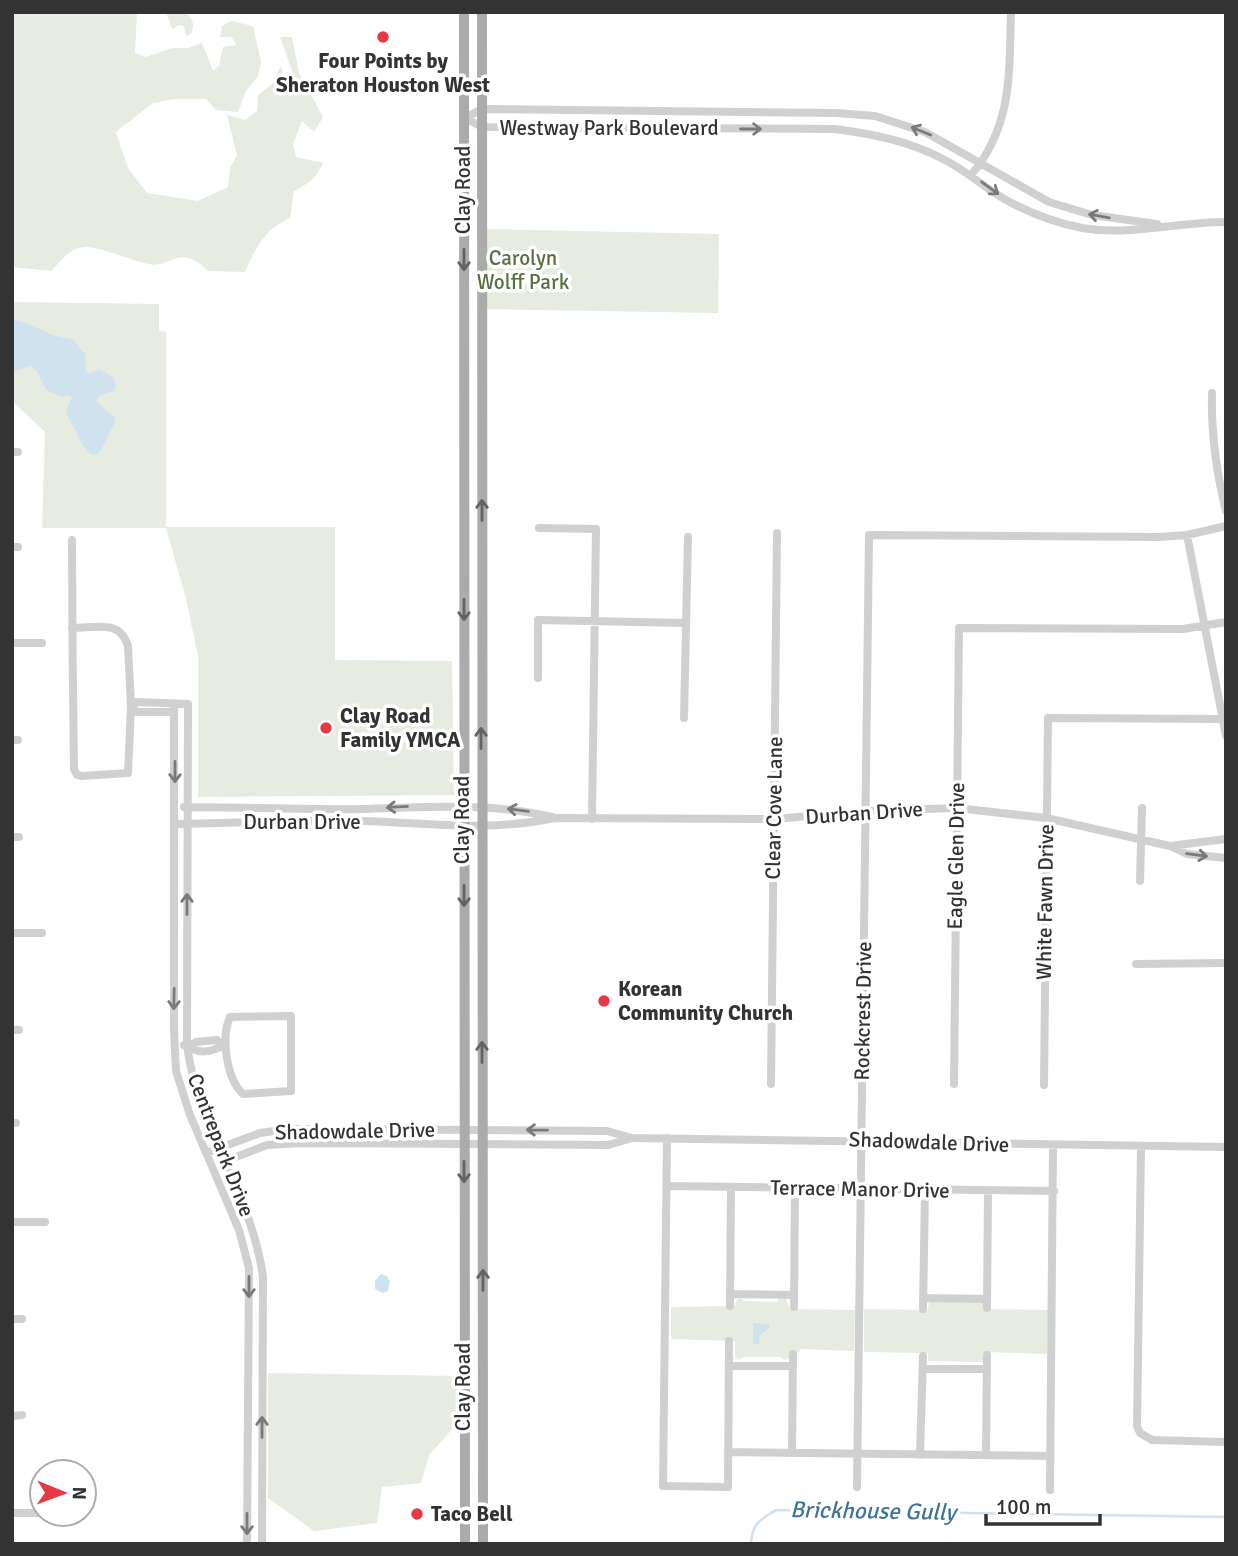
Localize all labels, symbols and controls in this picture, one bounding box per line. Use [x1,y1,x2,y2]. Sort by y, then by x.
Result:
marker: Four Points by Sheraton Houston West [375,29,391,45]
place label: Four Points by Sheraton Houston West [276,48,490,98]
street label: Westway Park Boulevard [499,115,719,141]
one-way arrow [740,122,763,136]
one-way arrow [911,124,932,137]
street label: Clay Road [450,146,476,234]
one-way arrow [980,181,999,196]
one-way arrow [1088,209,1111,222]
park label: Carolyn Wolff Park [477,245,570,295]
one-way arrow [457,248,471,271]
one-way arrow [475,499,489,522]
one-way arrow [457,598,471,621]
place label: Clay Road Family YMCA [340,703,461,753]
marker: Clay Road Family YMCA [318,720,334,736]
one-way arrow [474,727,488,750]
street label: Clear Cove Lane [760,736,788,880]
one-way arrow [168,760,181,783]
street label: Clay Road [449,776,475,864]
street label: Eagle Glen Drive [942,782,970,930]
street label: Durban Drive [804,796,924,830]
one-way arrow [385,801,408,814]
one-way arrow [507,803,530,816]
street label: Durban Drive [243,809,361,835]
street label: White Fawn Drive [1031,824,1059,980]
one-way arrow [1185,849,1208,862]
one-way arrow [457,884,471,907]
one-way arrow [180,893,194,916]
street label: Rockcrest Drive [849,941,877,1081]
place label: Korean Community Church [618,976,793,1026]
one-way arrow [167,988,181,1011]
marker: Korean Community Church [596,993,612,1009]
one-way arrow [475,1041,489,1064]
street label: Centrepark Drive [182,1070,260,1220]
street label: Shadowdale Drive [275,1117,435,1145]
one-way arrow [526,1123,549,1137]
street label: Shadowdale Drive [848,1126,1010,1158]
one-way arrow [457,1160,471,1183]
street label: Terrace Manor Drive [770,1174,950,1204]
one-way arrow [476,1268,490,1291]
one-way arrow [242,1275,256,1298]
street label: Clay Road [450,1343,476,1431]
one-way arrow [255,1415,269,1438]
north arrow [28,1458,98,1528]
scale bar [986,1482,1100,1526]
text: N [67,1486,91,1500]
text: 100 m [996,1494,1051,1520]
water label: Brickhouse Gully [790,1495,959,1527]
place label: Taco Bell [431,1501,513,1527]
marker: Taco Bell [409,1506,425,1522]
one-way arrow [240,1512,254,1535]

